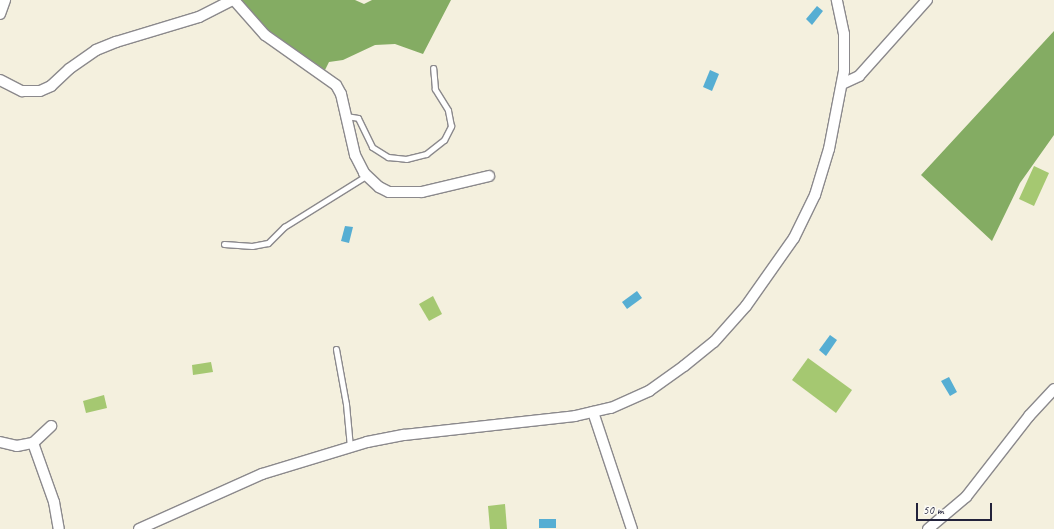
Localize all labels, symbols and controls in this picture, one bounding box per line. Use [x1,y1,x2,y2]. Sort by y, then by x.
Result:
scale bar [918,495,994,521]
text: 50 m [923,502,943,518]

